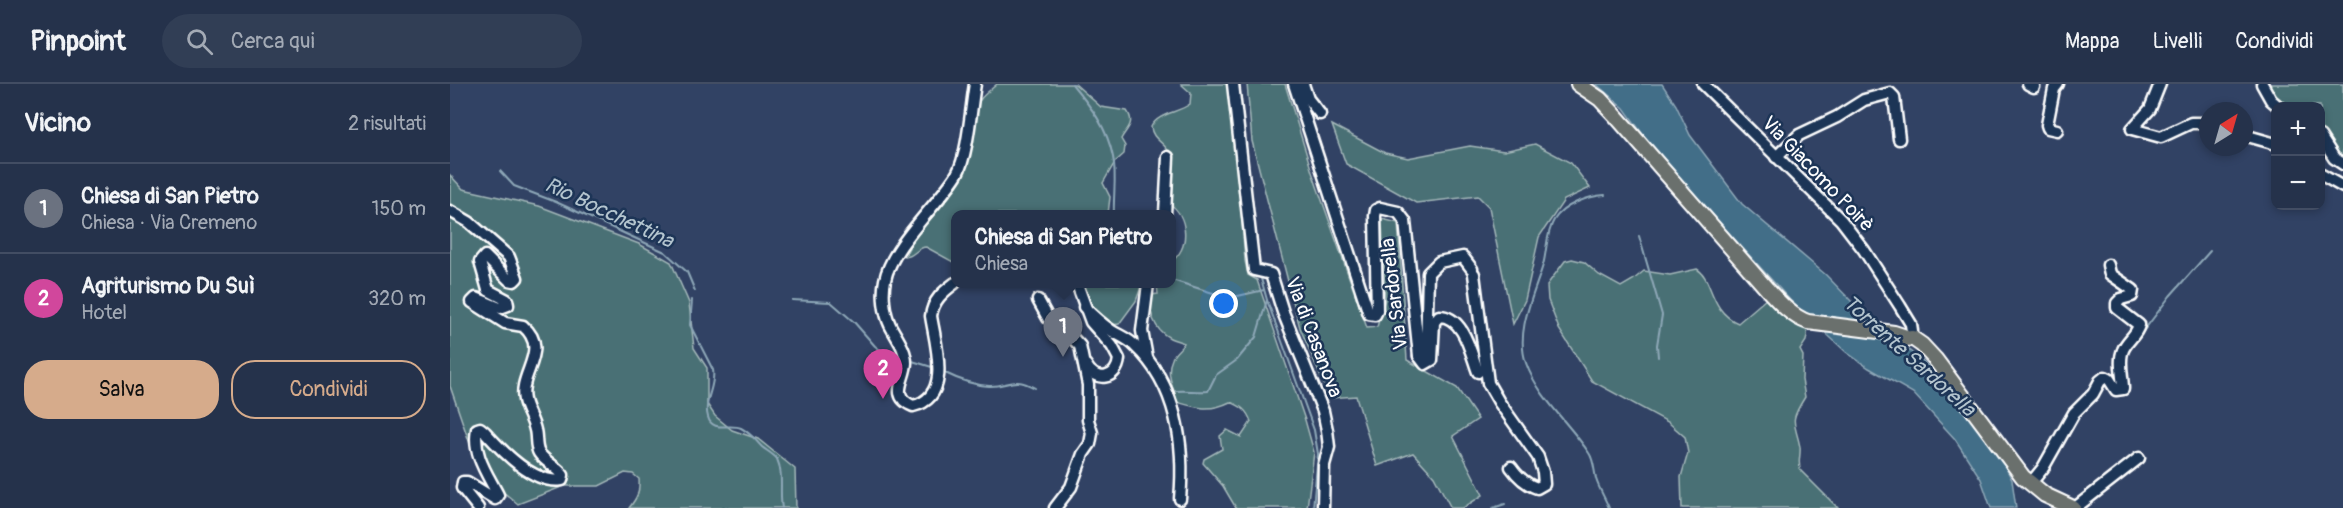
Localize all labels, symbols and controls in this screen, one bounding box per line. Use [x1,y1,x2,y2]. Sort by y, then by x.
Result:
search box [162,14,582,68]
text: Pinpoint [30,24,126,59]
icon: search [183,25,216,58]
text: Cerca qui [231,27,315,55]
text: Mappa [2065,28,2119,55]
text: Livelli [2152,28,2202,55]
text: Condividi [2235,28,2313,55]
north arrow [2199,102,2253,156]
map controls [2271,102,2325,210]
button: + [2271,102,2325,156]
text: Vicino [24,107,91,139]
text: 2 risultati [348,111,426,136]
street label: Via Giacomo Poirè [1756,111,1880,237]
button: − [2271,156,2325,210]
water label: Rio Bocchettina [541,171,679,255]
text: Chiesa di San Pietro [81,182,259,210]
text: 1 [40,196,47,221]
text: 150 m [372,196,426,221]
text: Chiesa · Via Cremeno [81,210,257,235]
popup [951,210,1176,288]
text: Chiesa di San Pietro [975,223,1152,251]
street label: Via Sardorella [1375,237,1413,351]
text: Chiesa [975,251,1028,276]
text: Agriturismo Du Suì [81,272,254,300]
street label: Via di Casanova [1280,273,1348,401]
text: 2 [38,286,49,311]
text: 320 m [368,286,426,311]
your location [1209,289,1238,318]
water label: Torrente Sardorella [1837,289,1982,423]
text: Hotel [81,300,127,325]
pin: 1 [1044,308,1082,357]
pin: 2 [864,350,902,399]
button: Salva [24,360,219,419]
button: Condividi [231,360,426,419]

